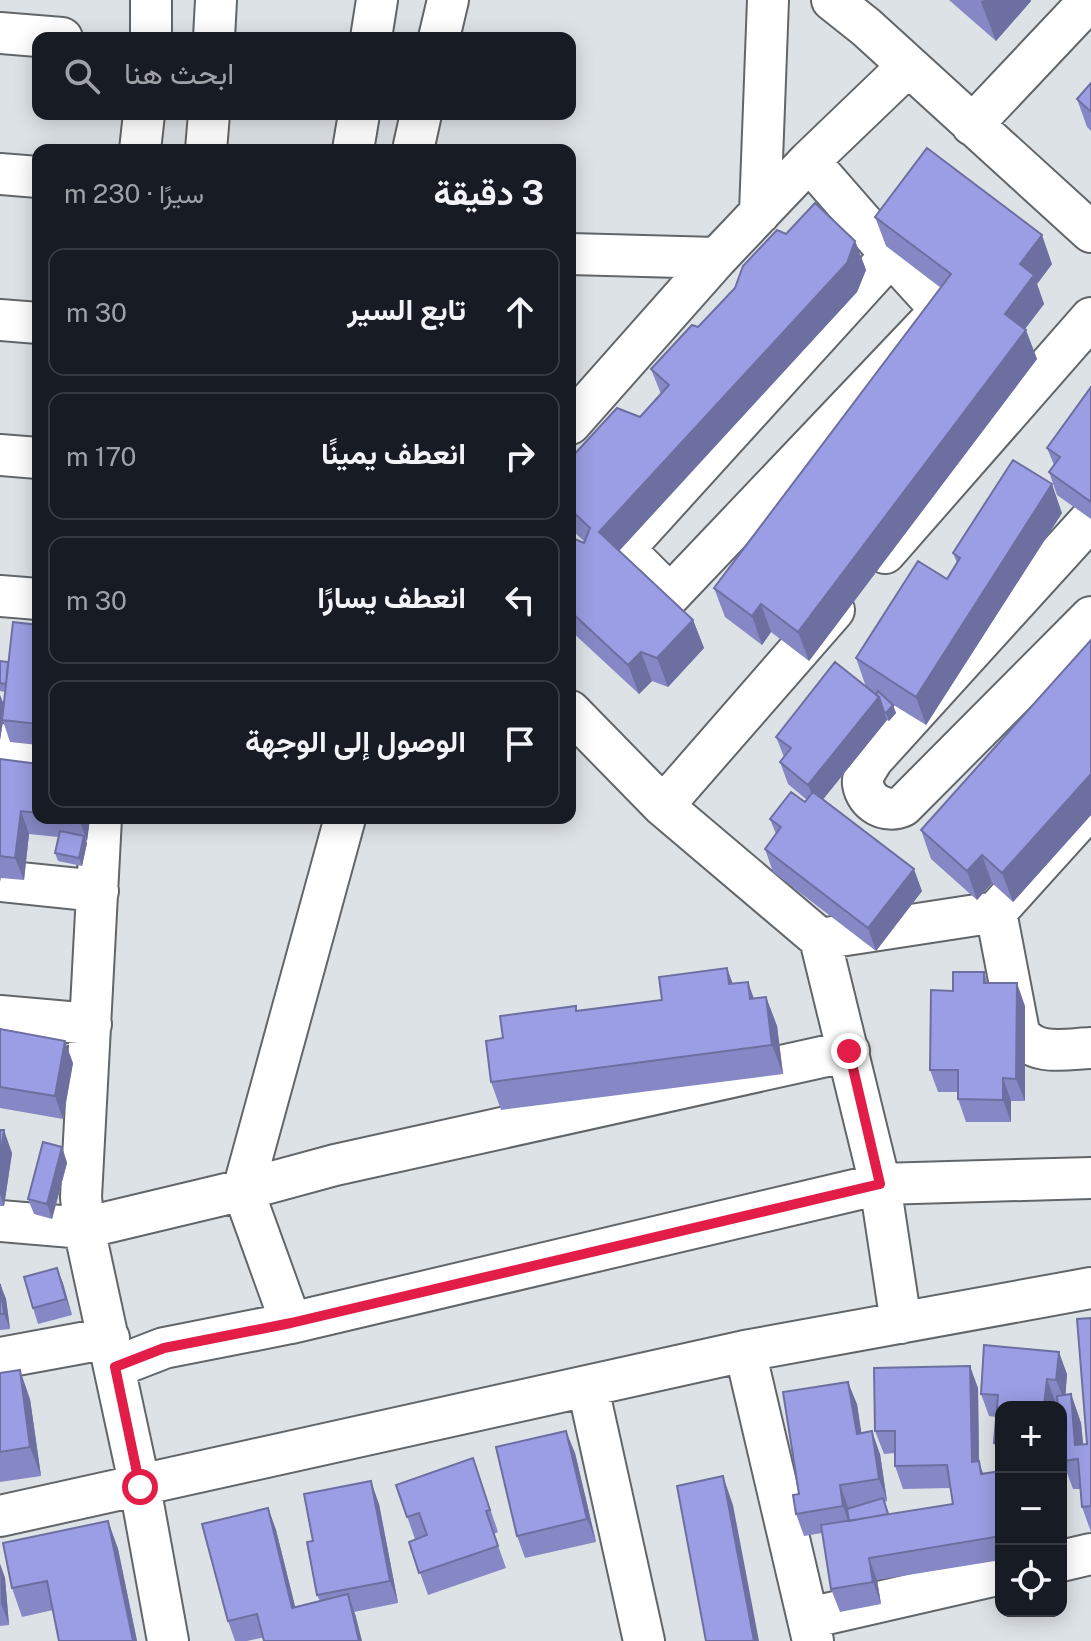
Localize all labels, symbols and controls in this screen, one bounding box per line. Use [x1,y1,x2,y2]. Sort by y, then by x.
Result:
search box [32,32,576,120]
icon: search [60,54,104,98]
text: ابحث هنا [124,55,234,91]
text: 3 دقيقة [434,173,544,213]
text: سيرًا · 230 m [64,178,204,209]
icon: ahead [498,290,542,334]
text: تابع السير [347,291,466,327]
text: 30 m [66,297,127,328]
icon: right [498,434,542,478]
text: انعطف يمينًا [321,435,466,471]
text: 170 m [66,441,136,472]
icon: left [498,578,542,622]
text: انعطف يسارًا [317,579,466,615]
text: 30 m [66,585,127,616]
icon: arrive [498,722,542,766]
text: الوصول إلى الوجهة [245,723,466,759]
route end [831,1033,867,1069]
map controls [995,1401,1067,1617]
button: + [995,1401,1067,1473]
route start [122,1469,158,1505]
button: − [995,1473,1067,1545]
button: locate [995,1545,1067,1617]

